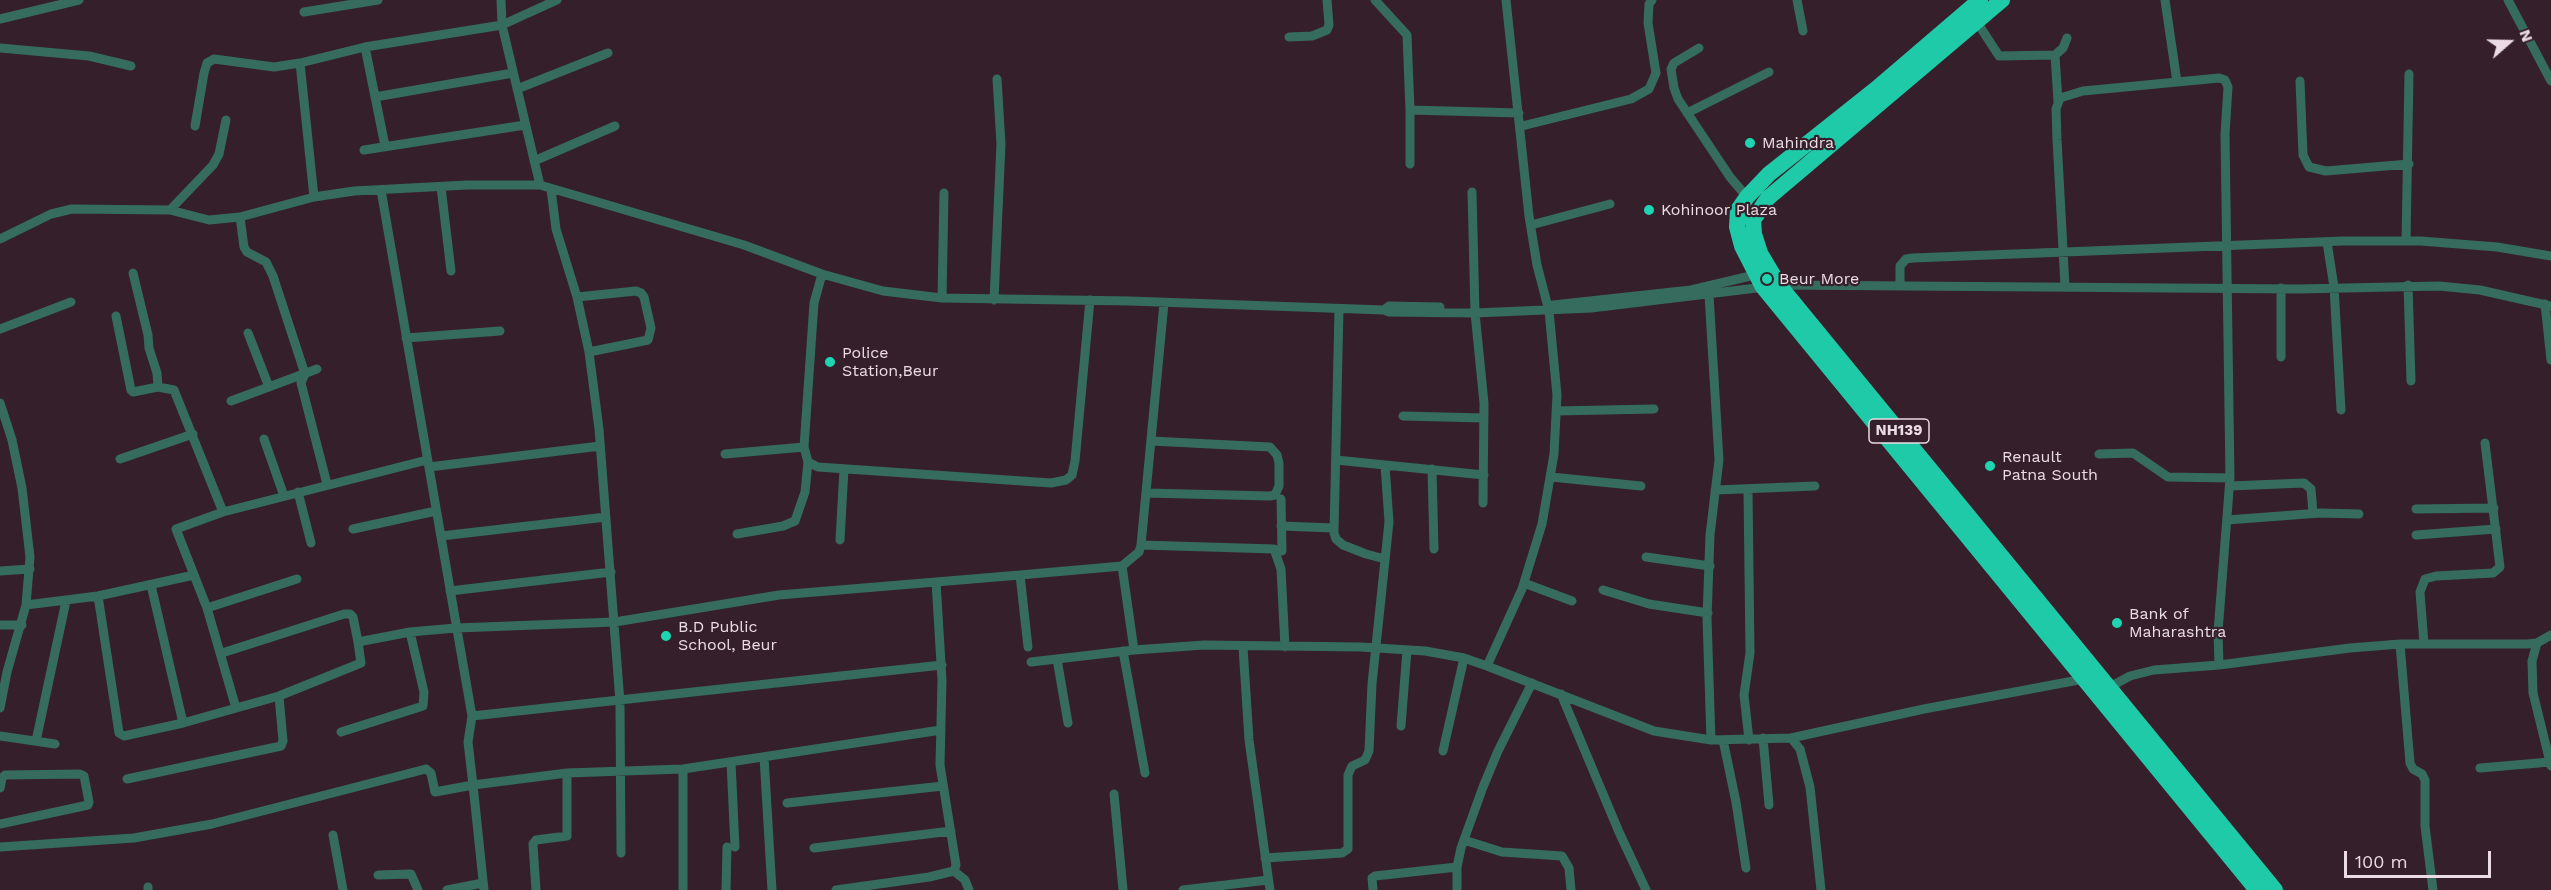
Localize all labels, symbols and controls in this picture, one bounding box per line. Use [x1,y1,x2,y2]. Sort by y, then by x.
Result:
north arrow [2479,12,2539,72]
text: N [2515,27,2537,44]
place label: Mahindra [1762,133,1834,153]
marker: Mahindra [1743,136,1757,150]
place label: Kohinoor Plaza [1661,200,1777,220]
marker: Kohinoor Plaza [1642,203,1656,217]
place label: Beur More [1779,269,1859,289]
marker: Beur More [1760,272,1774,286]
place label: Police Station,Beur [842,343,938,381]
marker: Police Station,Beur [823,355,837,369]
road number: NH139 [1869,419,1929,443]
place label: Renault Patna South [2002,447,2098,485]
marker: Renault Patna South [1983,459,1997,473]
place label: Bank of Maharashtra [2129,604,2226,642]
marker: Bank of Maharashtra [2110,616,2124,630]
place label: B.D Public School, Beur [678,617,777,655]
marker: B.D Public School, Beur [659,629,673,643]
scale bar [2347,839,2494,877]
text: 100 m [2355,851,2408,872]

